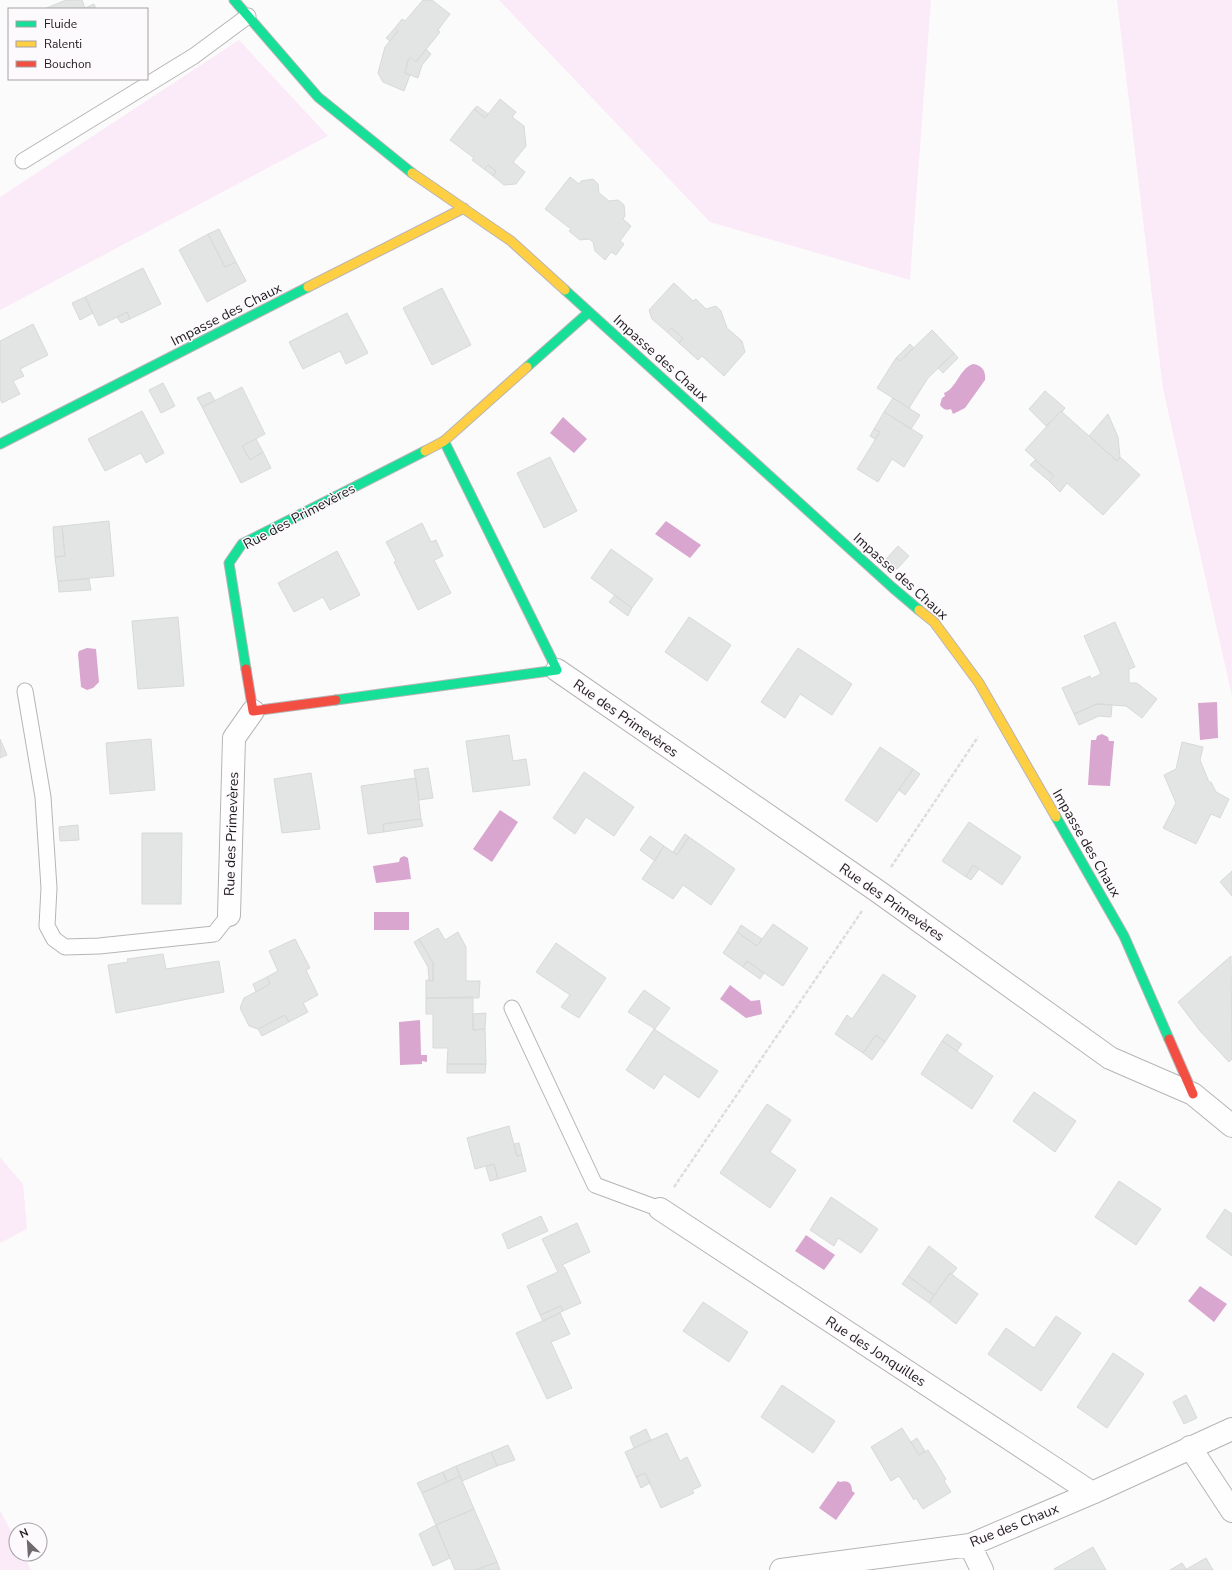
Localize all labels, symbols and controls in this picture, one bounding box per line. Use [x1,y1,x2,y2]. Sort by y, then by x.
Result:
legend [8,8,148,80]
text: Fluide [44,16,77,32]
text: Ralenti [44,36,82,52]
text: Bouchon [44,56,91,72]
street label: Impasse des Chaux [168,278,285,351]
street label: Impasse des Chaux [609,311,713,407]
street label: Rue des Primevères [240,479,359,554]
street label: Impasse des Chaux [849,529,953,625]
street label: Rue des Primevères [569,675,682,762]
street label: Rue des Primevères [220,771,243,896]
street label: Impasse des Chaux [1048,786,1126,901]
street label: Rue des Primevères [835,859,948,946]
street label: Rue des Jonquilles [822,1312,930,1391]
street label: Rue des Chaux [967,1499,1062,1552]
north arrow [8,1522,48,1562]
text: N [17,1525,31,1542]

